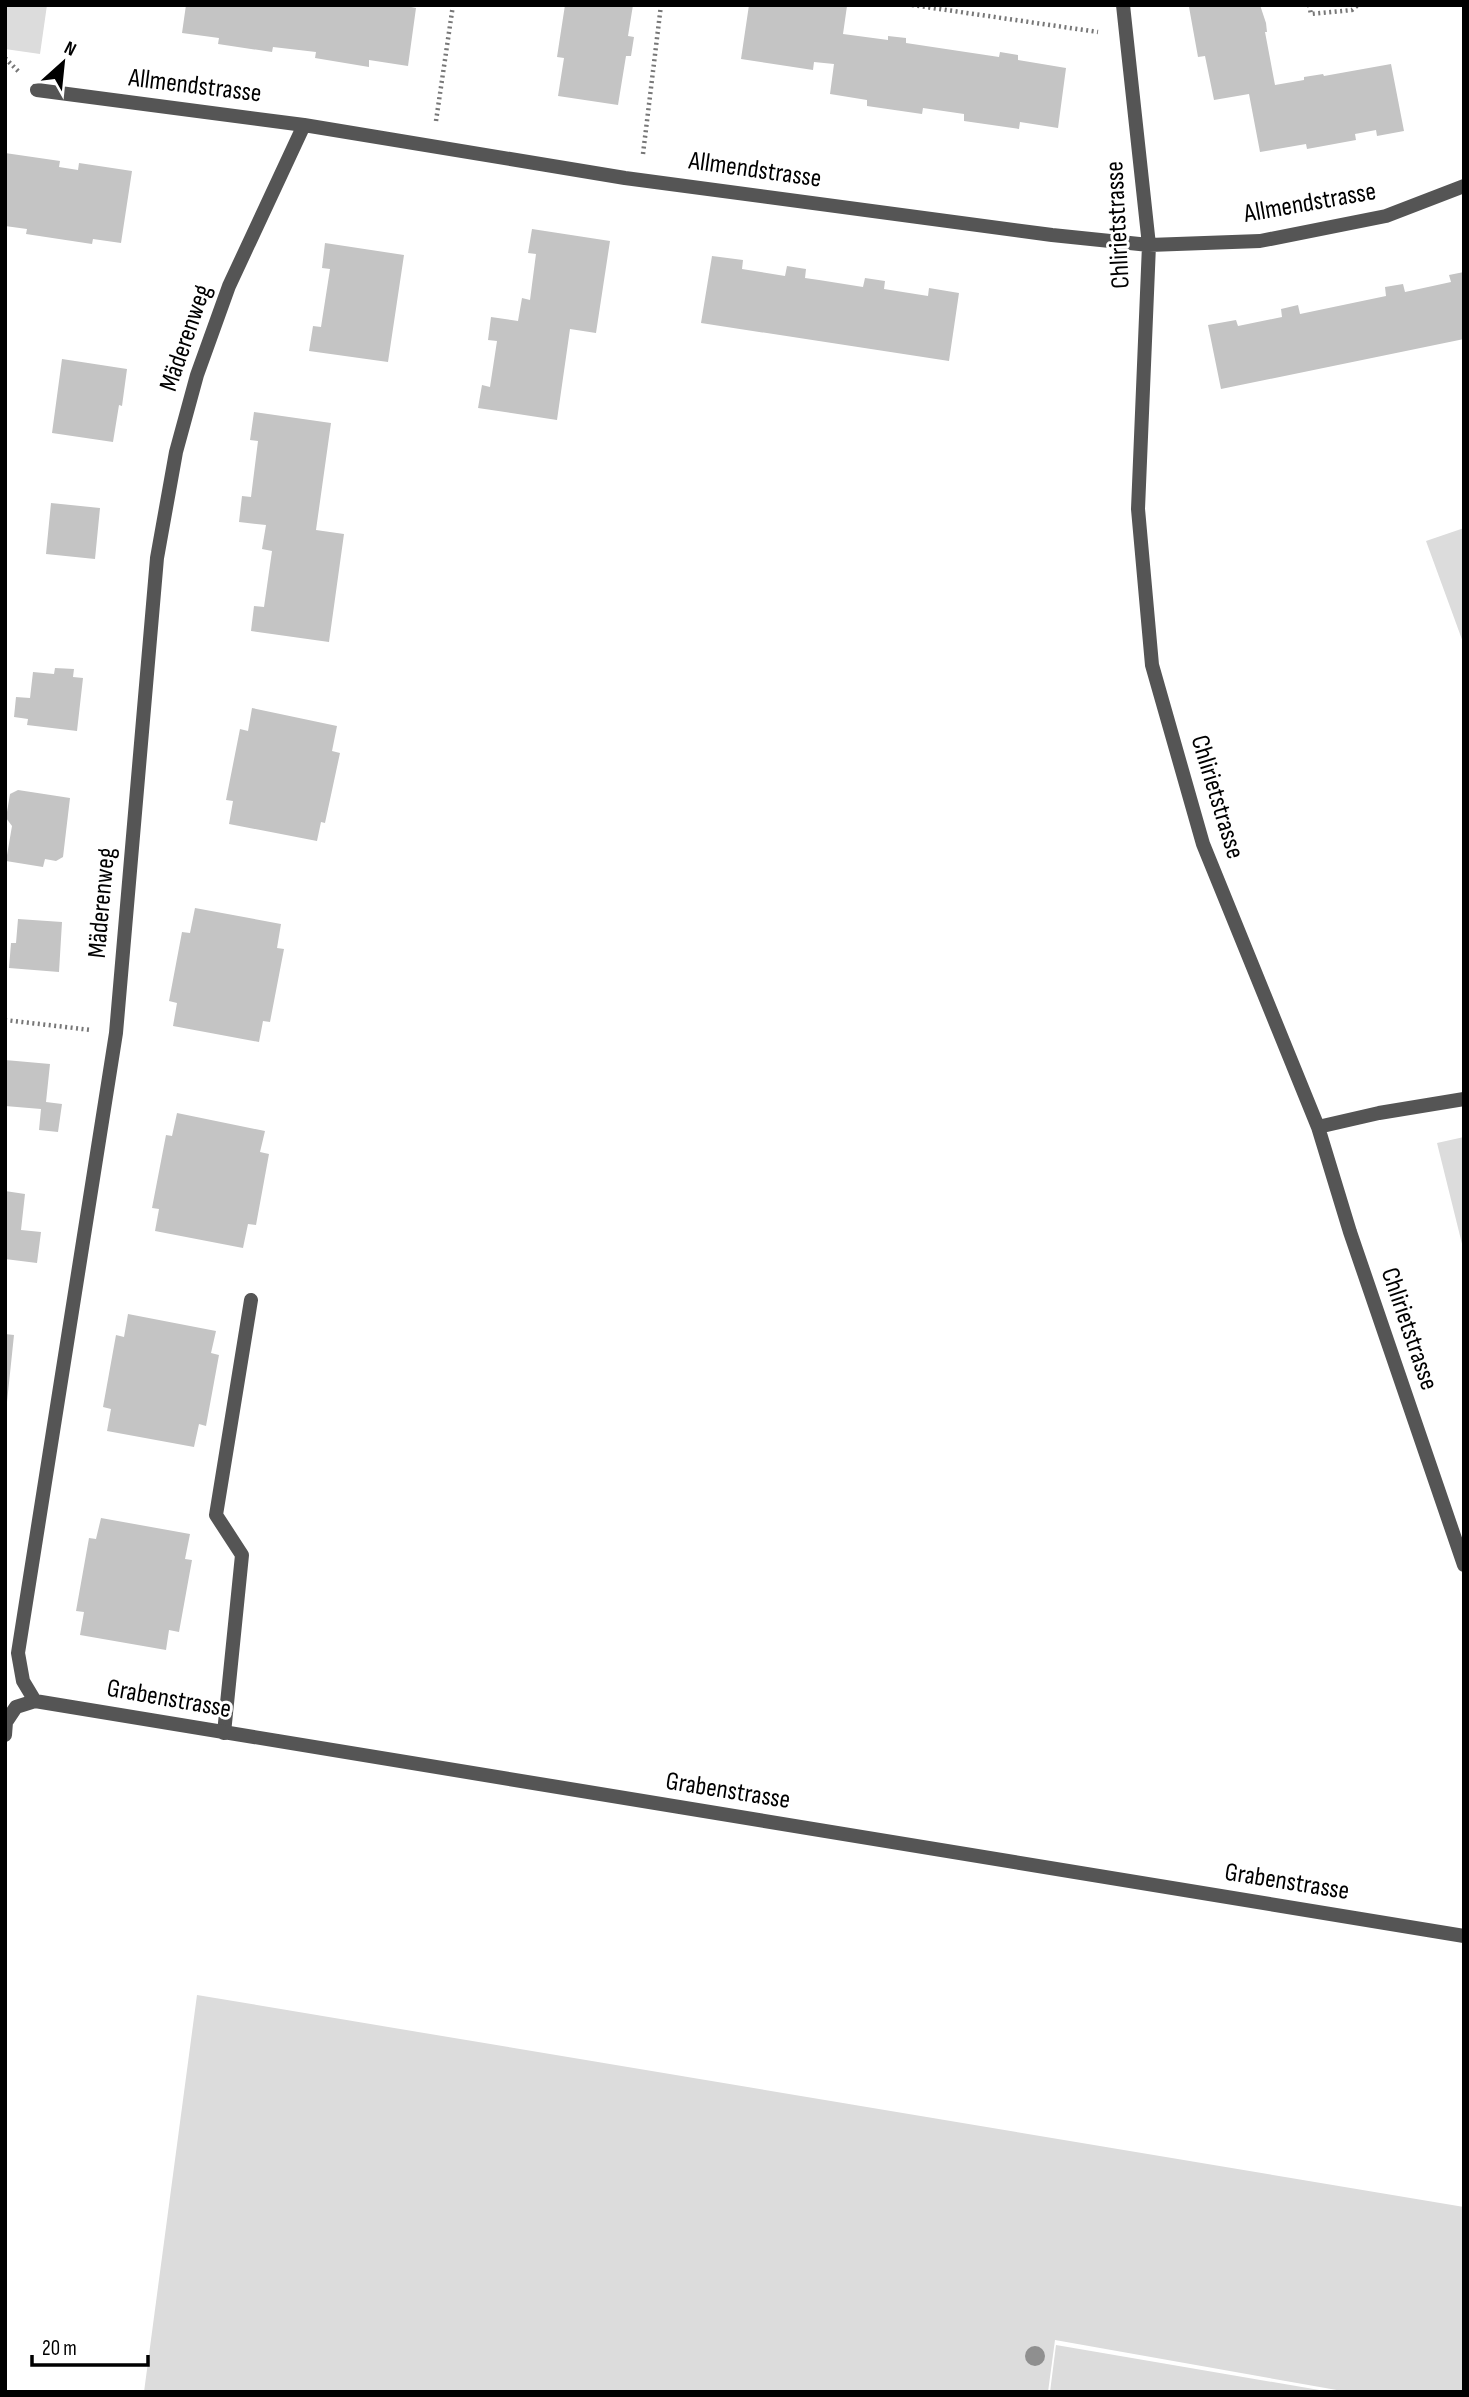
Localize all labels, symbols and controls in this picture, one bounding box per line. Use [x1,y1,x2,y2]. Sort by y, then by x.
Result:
north arrow [28,28,98,98]
text: N [60,37,80,62]
street label: Allmendstrasse [126,62,263,110]
street label: Allmendstrasse [686,145,823,195]
street label: Chlirietstrasse [1099,161,1137,289]
street label: Allmendstrasse [1241,176,1378,230]
street label: Mäderenweg [153,281,219,395]
street label: Chlirietstrasse [1184,731,1250,863]
street label: Mäderenweg [82,847,122,959]
street label: Chlirietstrasse [1374,1264,1444,1394]
street label: Grabenstrasse [104,1673,234,1725]
street label: Grabenstrasse [664,1766,792,1816]
street label: Grabenstrasse [1223,1857,1351,1907]
scale bar [32,2324,147,2368]
text: 20 m [42,2336,77,2361]

